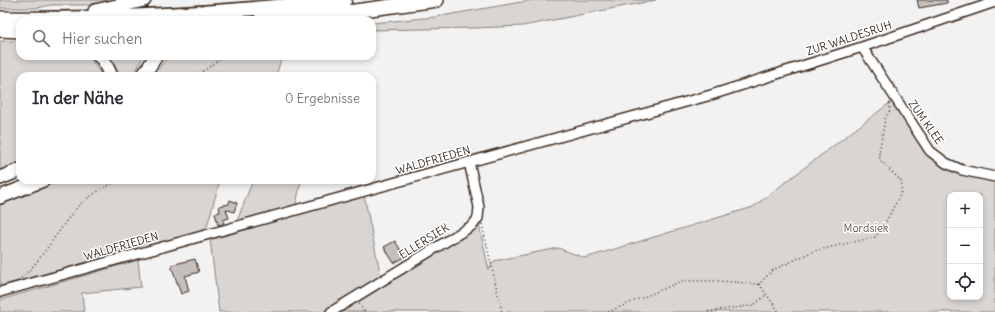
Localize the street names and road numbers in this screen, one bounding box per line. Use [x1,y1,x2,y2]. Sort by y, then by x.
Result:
street label: ZUR WALDESRUH [805,18,894,58]
street label: ZUM KLEE [906,97,946,147]
street label: WALDFRIEDEN [394,143,472,177]
street label: ELLERSIEK [397,220,452,262]
street label: WALDFRIEDEN [82,229,160,263]

